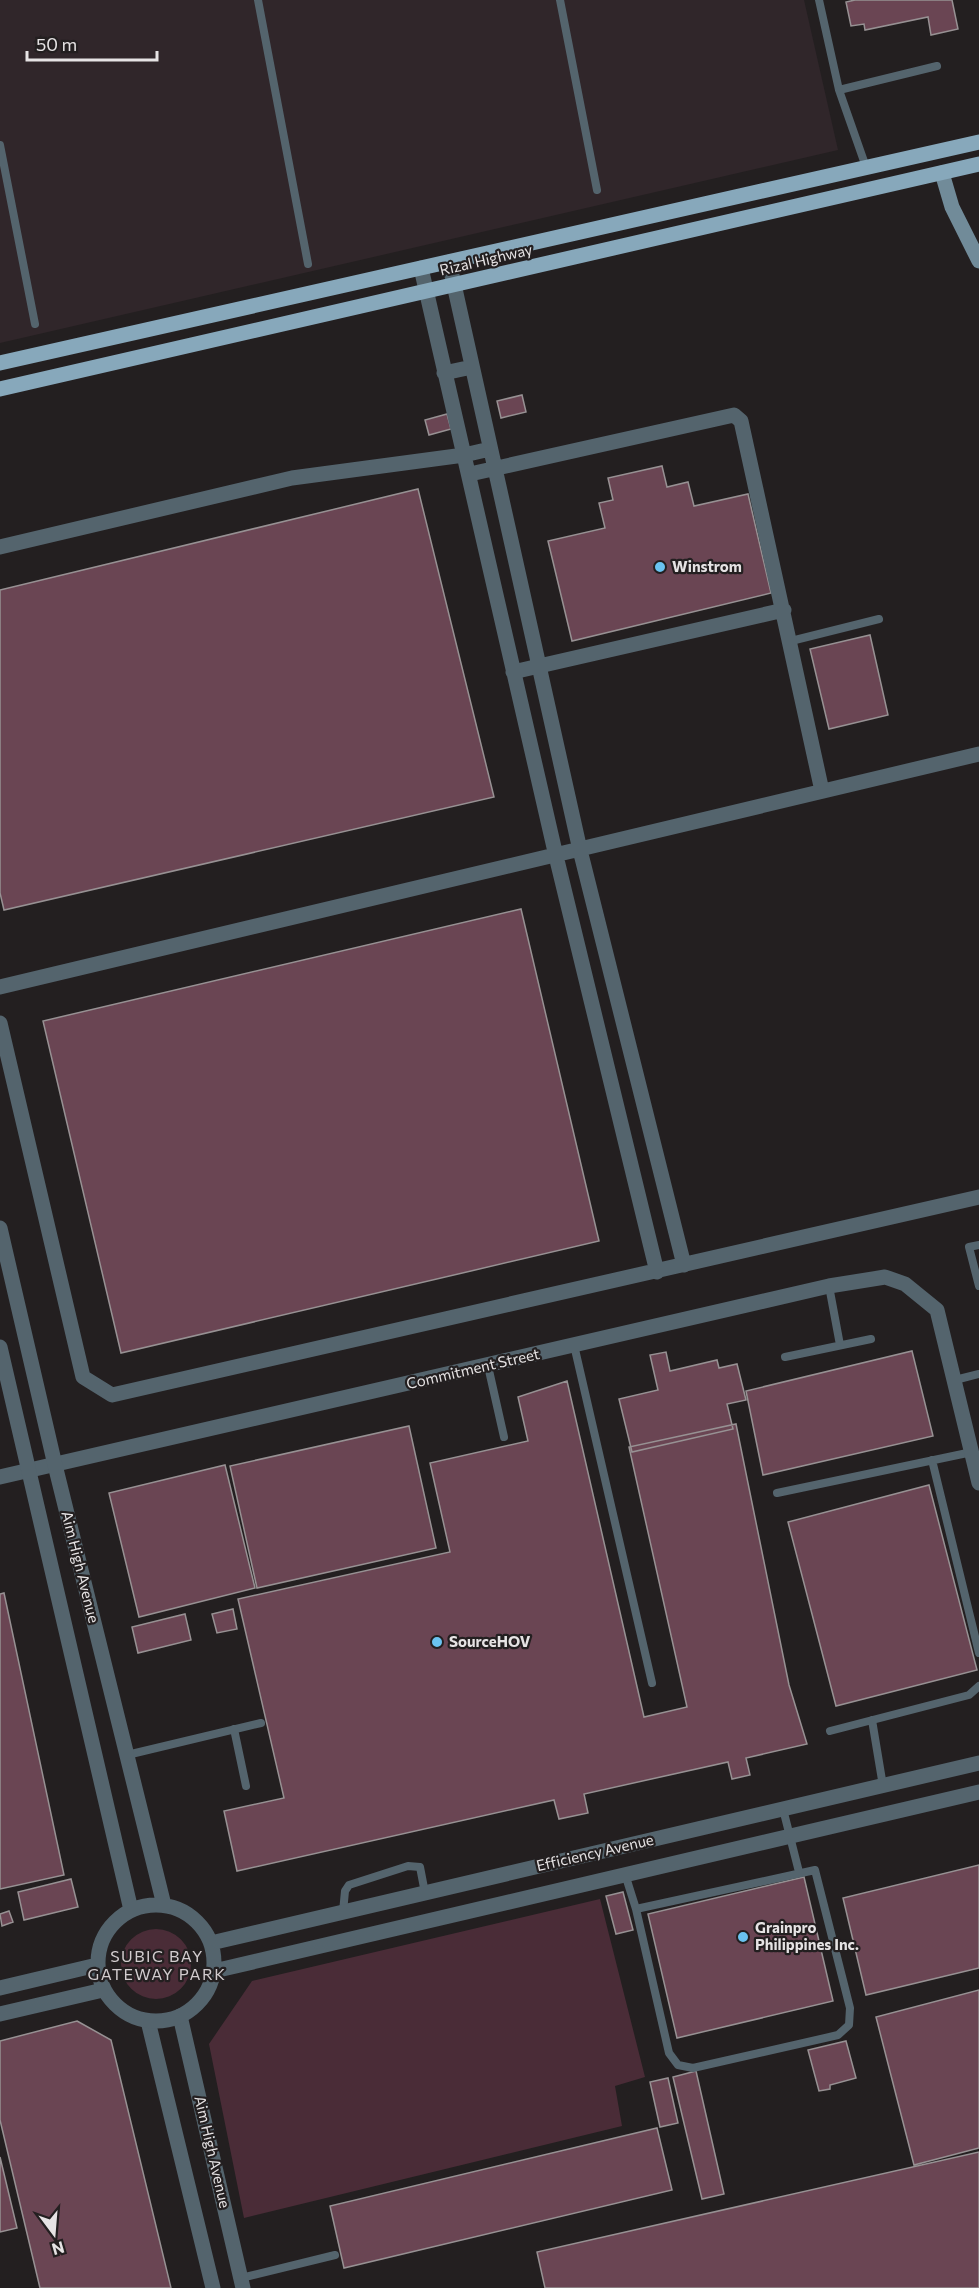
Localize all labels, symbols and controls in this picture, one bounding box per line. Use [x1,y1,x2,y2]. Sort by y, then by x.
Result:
scale bar [27,24,158,62]
text: 50 m [36,33,77,55]
street label: Rizal Highway [438,240,534,278]
place label: Winstrom [672,557,742,575]
marker: Winstrom [653,560,667,574]
street label: Commitment Street [404,1344,541,1392]
street label: Aim High Avenue [58,1509,104,1625]
place label: SourceHOV [449,1632,531,1650]
marker: SourceHOV [430,1635,444,1649]
street label: Efficiency Avenue [534,1830,655,1874]
place label: Grainpro Philippines Inc. [755,1918,859,1953]
marker: Grainpro Philippines Inc. [736,1930,750,1944]
district label: SUBIC BAY GATEWAY PARK [87,1946,227,1983]
street label: Aim High Avenue [191,2094,235,2210]
north arrow [24,2204,84,2264]
text: N [50,2238,67,2260]

